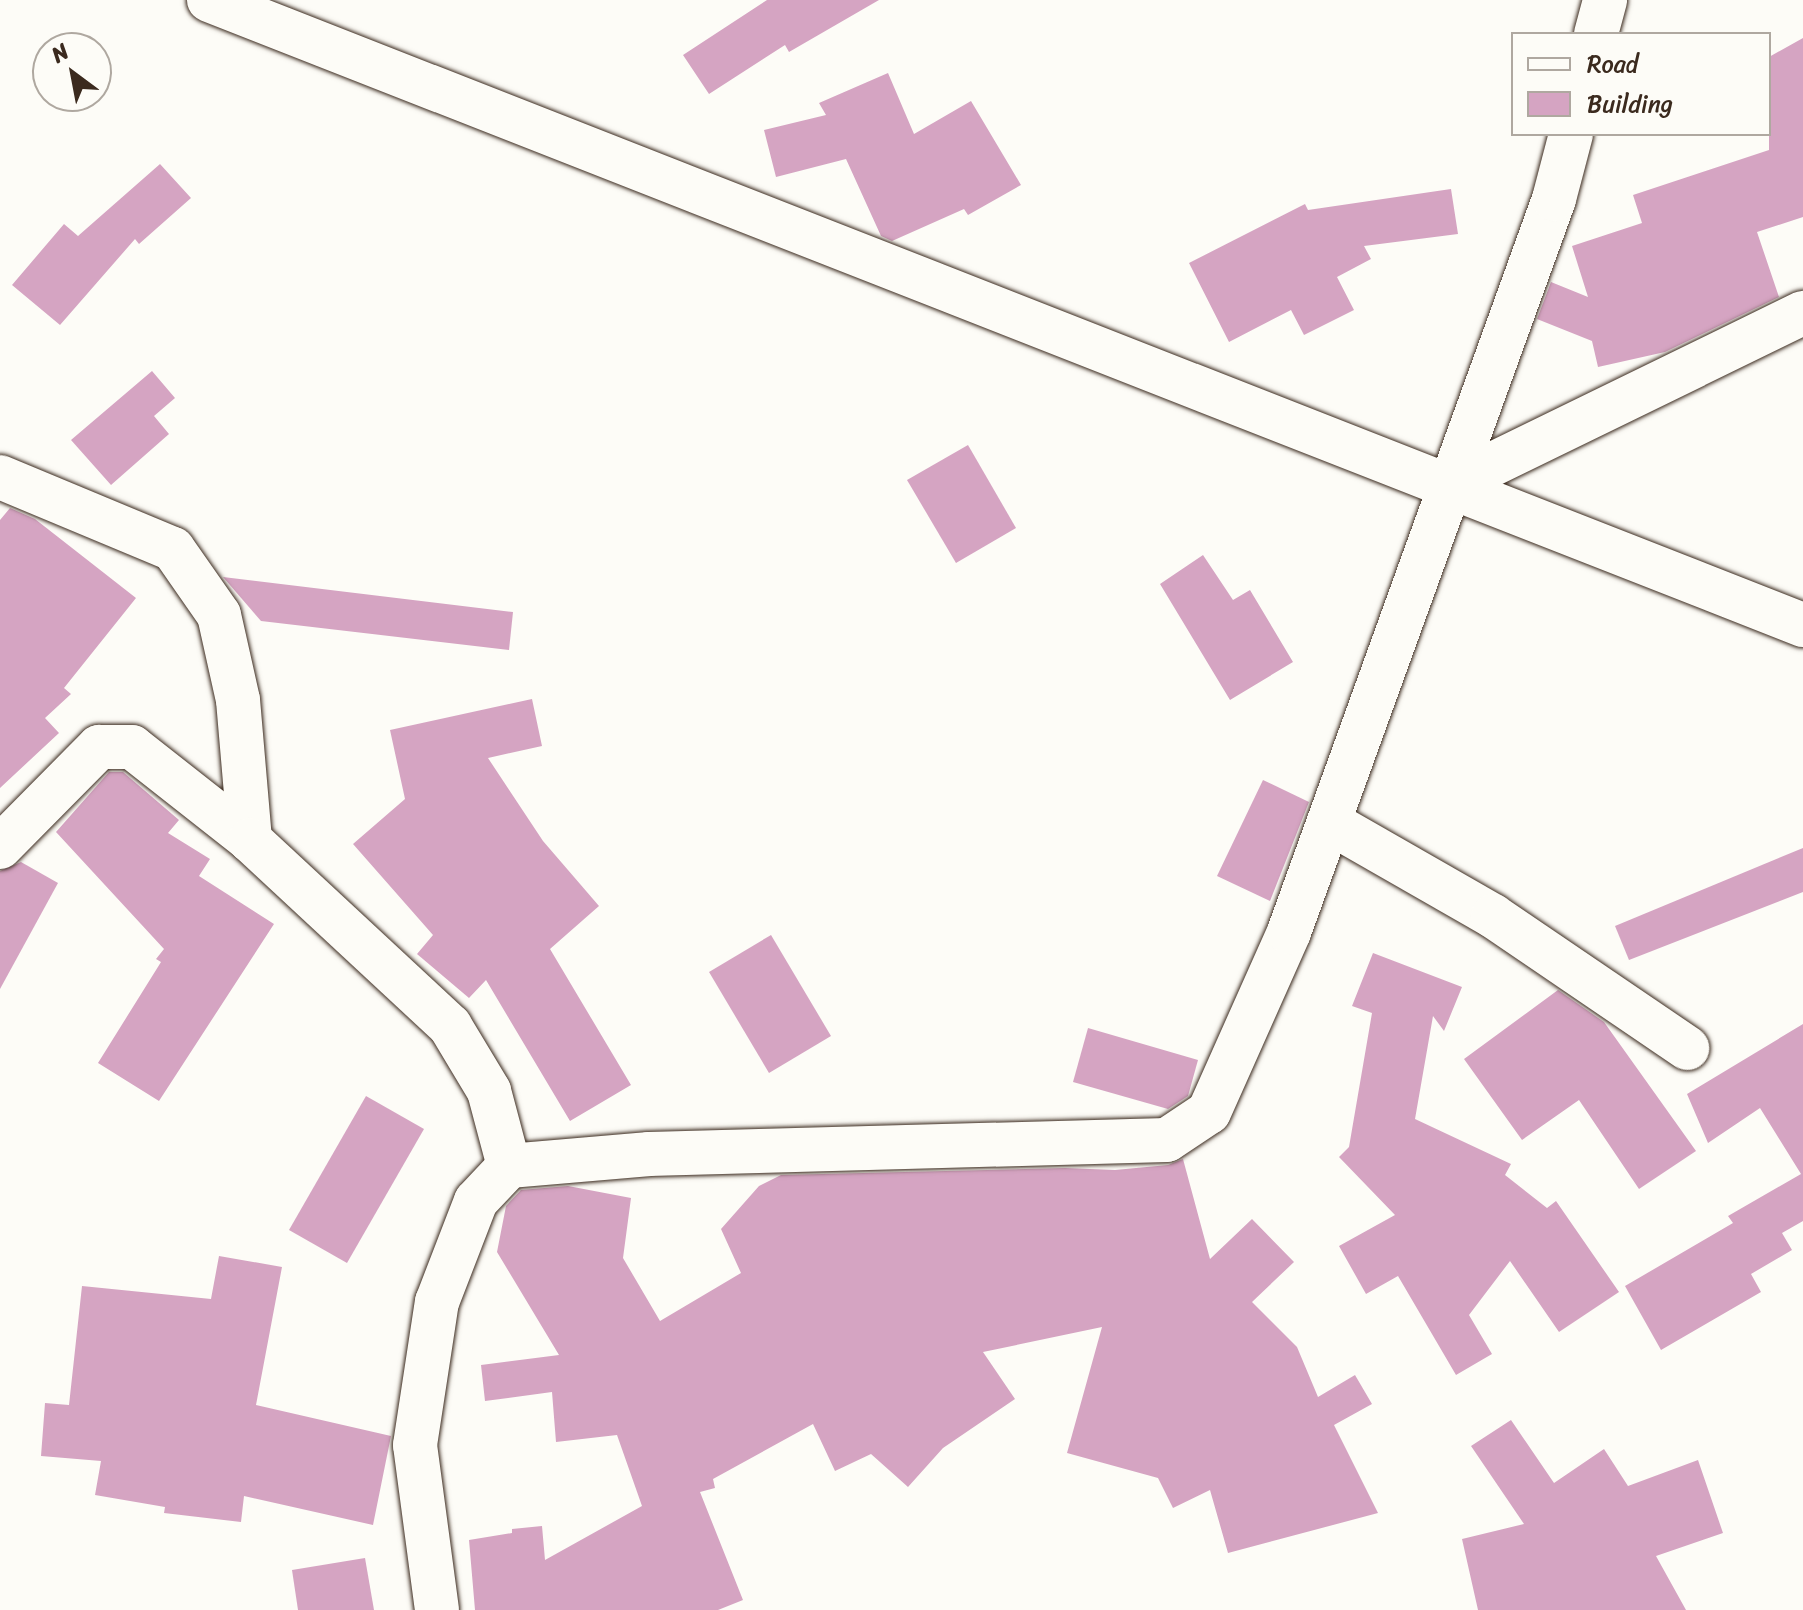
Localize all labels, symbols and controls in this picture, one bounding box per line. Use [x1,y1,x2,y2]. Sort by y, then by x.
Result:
north arrow [32,32,112,112]
text: N [43,32,77,73]
legend [1511,32,1771,136]
text: Road [1587,43,1638,85]
text: Building [1587,83,1673,125]

